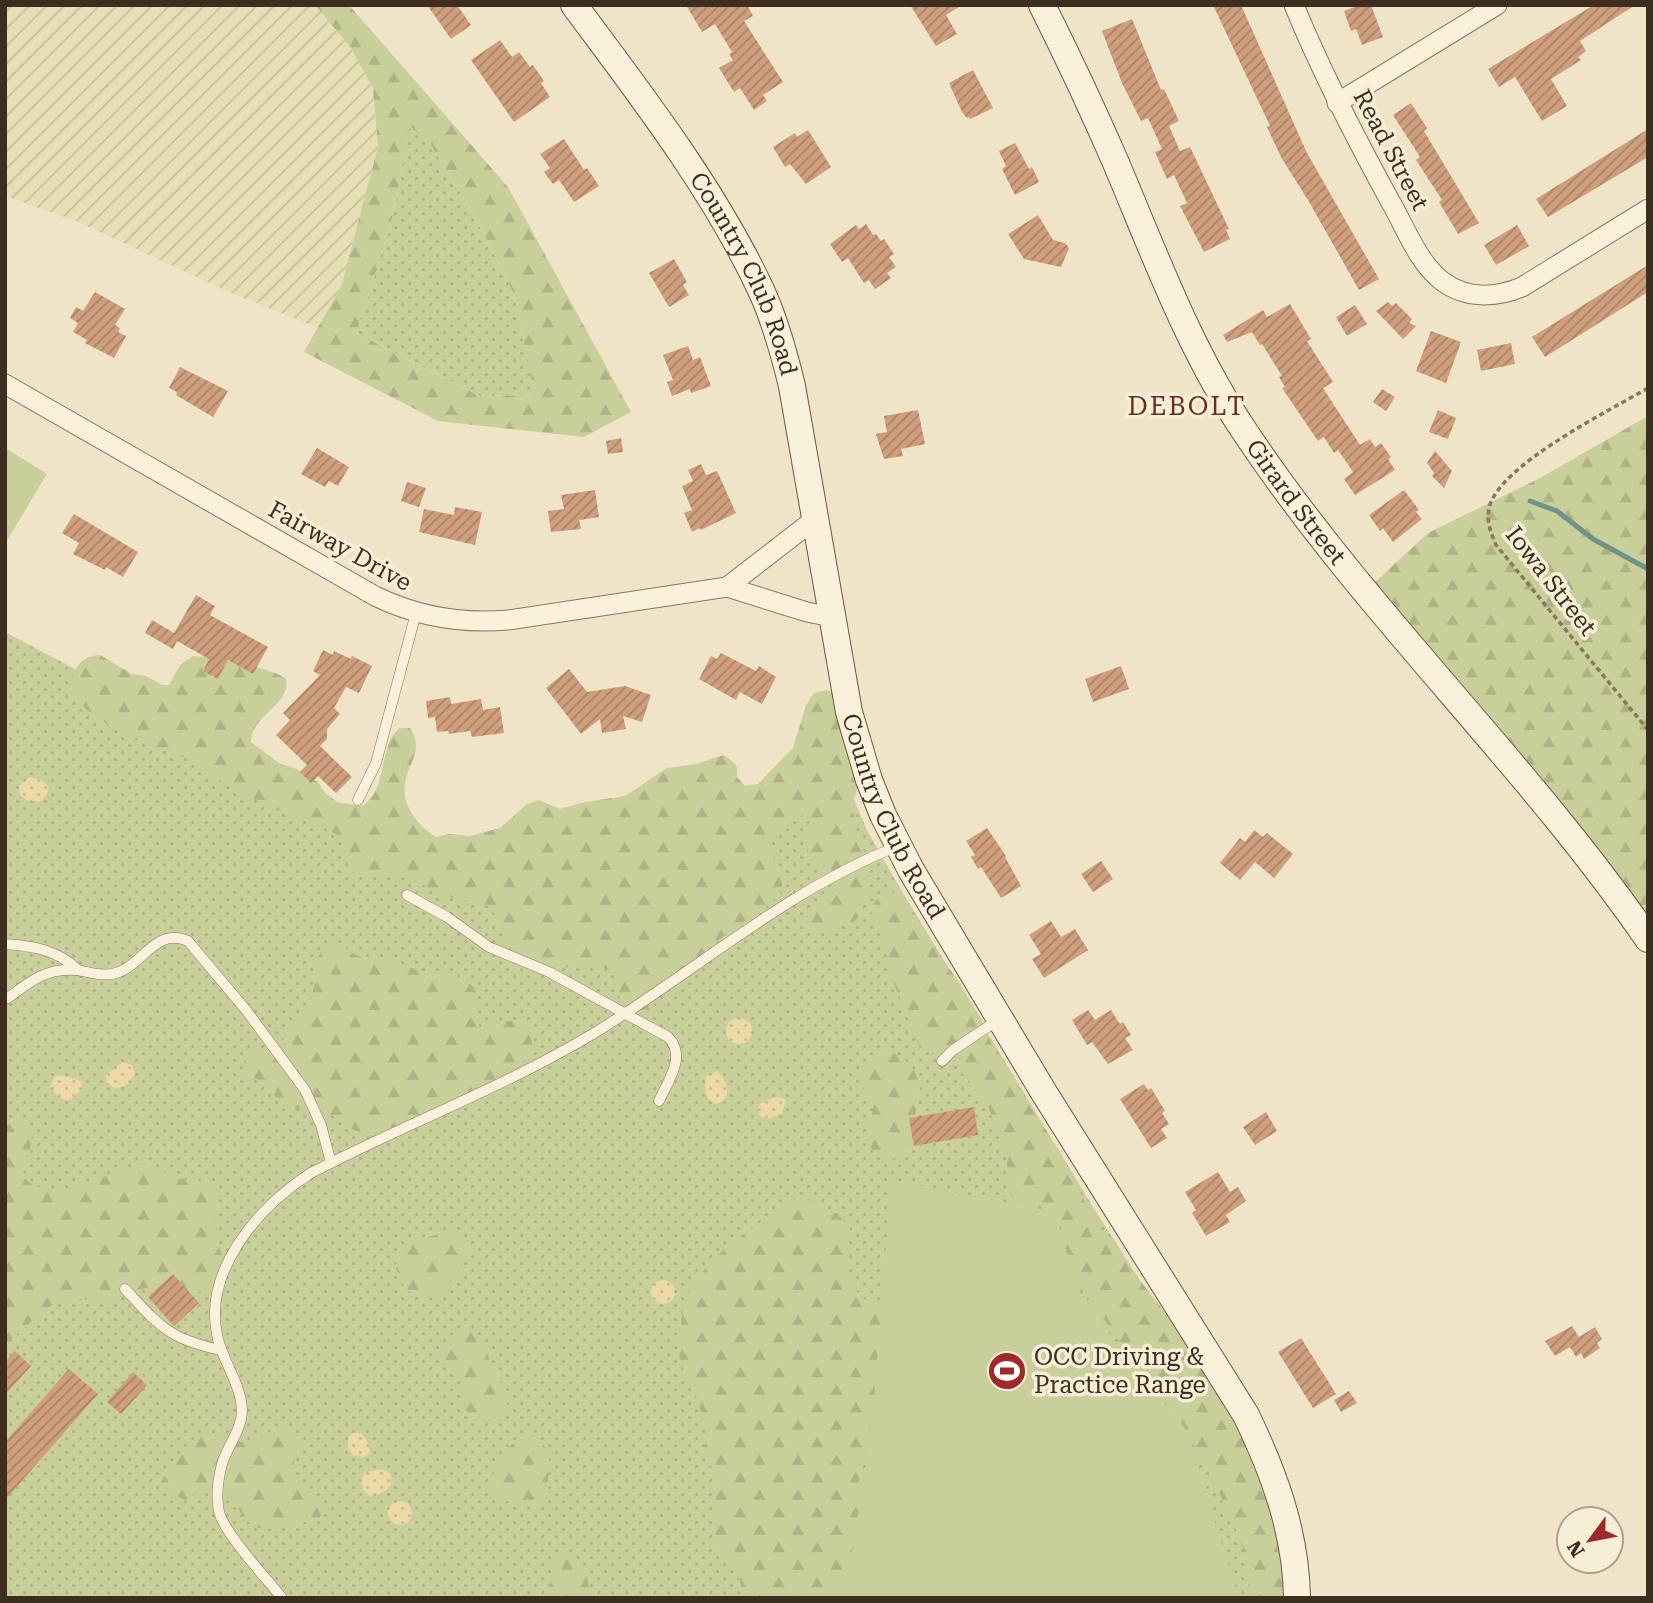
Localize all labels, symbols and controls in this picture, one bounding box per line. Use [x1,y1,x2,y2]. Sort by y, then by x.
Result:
street label: Read Street [1348,85,1434,215]
street label: Country Club Road [684,167,803,378]
district label: DEBOLT [1128,391,1246,421]
street label: Girard Street [1240,434,1352,570]
street label: Fairway Drive [264,495,416,597]
street label: Iowa Street [1500,521,1602,641]
street label: Country Club Road [836,710,951,924]
place label: OCC Driving & Practice Range [1034,1343,1206,1399]
sports icon: OCC Driving & Practice Range [986,1350,1028,1392]
north arrow [1555,1505,1625,1575]
text: N [1562,1536,1590,1561]

